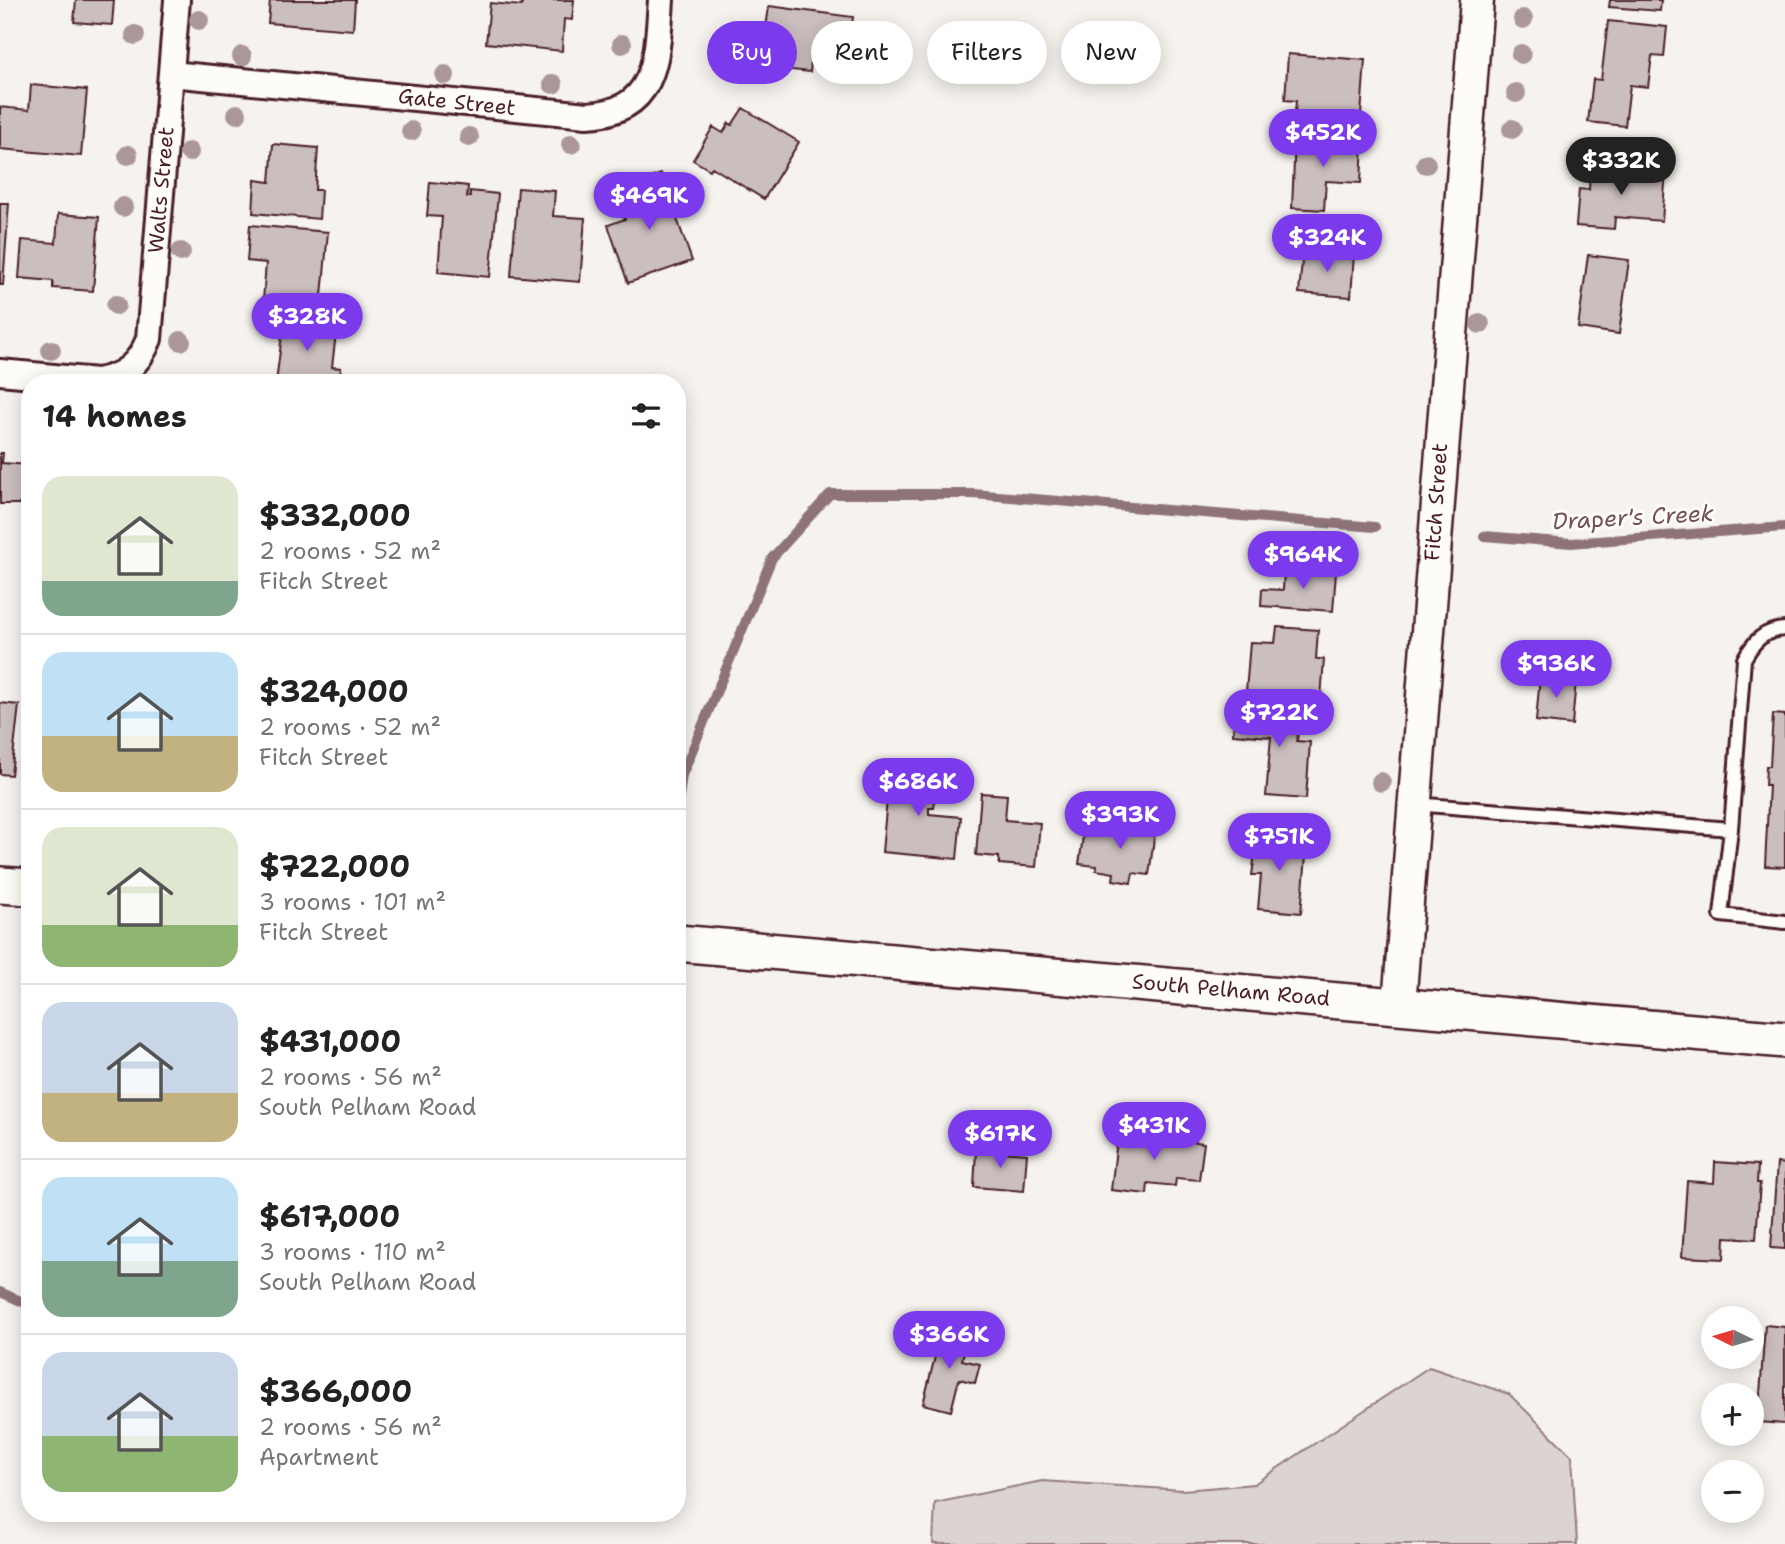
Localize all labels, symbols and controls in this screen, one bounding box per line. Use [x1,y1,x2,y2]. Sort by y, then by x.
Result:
chip: Buy [707,21,797,84]
chip: Rent [811,21,913,84]
chip: Filters [927,21,1047,84]
chip: New [1061,21,1161,84]
street label: Gate Street [397,82,517,122]
pin: $452K [1274,110,1372,169]
text: $452K [1285,117,1361,147]
street label: Walts Street [142,126,180,254]
pin: $332K [1572,138,1670,197]
text: $332K [1582,145,1660,175]
pin: $469K [600,173,698,232]
text: $469K [610,180,688,210]
pin: $324K [1278,215,1376,274]
text: $324K [1288,222,1366,252]
pin: $328K [258,294,356,353]
text: $328K [268,301,346,331]
text: 14 homes [42,396,187,437]
icon: filters [627,397,665,435]
street label: Fitch Street [1418,442,1454,562]
text: $332,000 [259,495,411,536]
water label: Draper's Creek [1551,498,1715,536]
icon: home [98,504,182,588]
pin: $964K [1254,532,1352,591]
text: 2 rooms · 52 m² [259,536,441,566]
text: $964K [1264,539,1342,569]
text: Fitch Street [259,566,388,596]
pin: $936K [1507,640,1605,700]
text: $936K [1517,648,1595,678]
text: $324,000 [259,671,409,712]
icon: home [98,680,182,764]
pin: $722K [1230,690,1328,749]
text: $722K [1240,697,1318,727]
text: 2 rooms · 52 m² [259,712,441,742]
text: Fitch Street [259,742,388,772]
pin: $686K [869,758,967,818]
text: $686K [878,766,958,796]
pin: $393K [1071,792,1169,851]
text: $393K [1081,799,1159,829]
pin: $751K [1230,814,1328,873]
text: $751K [1244,821,1314,851]
text: $722,000 [259,846,410,887]
icon: home [98,855,182,939]
text: 3 rooms · 101 m² [259,887,446,917]
text: Fitch Street [259,917,388,947]
street label: South Pelham Road [1131,967,1331,1013]
text: $431,000 [259,1021,401,1062]
icon: home [98,1030,182,1114]
text: 2 rooms · 56 m² [259,1062,442,1092]
text: South Pelham Road [259,1092,476,1122]
pin: $431K [1105,1102,1203,1162]
pin: $617K [951,1110,1049,1170]
text: $431K [1118,1110,1190,1140]
text: $617K [964,1118,1036,1148]
text: $617,000 [259,1196,400,1237]
icon: home [98,1205,182,1289]
text: 3 rooms · 110 m² [259,1237,446,1267]
text: South Pelham Road [259,1267,476,1297]
north arrow [1701,1306,1764,1368]
map controls [1701,1306,1764,1523]
pin: $366K [900,1312,998,1371]
text: $366K [909,1319,989,1349]
text: $366,000 [259,1371,412,1412]
icon: home [98,1380,182,1464]
button: + [1701,1383,1764,1446]
text: 2 rooms · 56 m² [259,1412,442,1442]
text: Apartment [259,1442,379,1472]
button: − [1701,1460,1764,1523]

